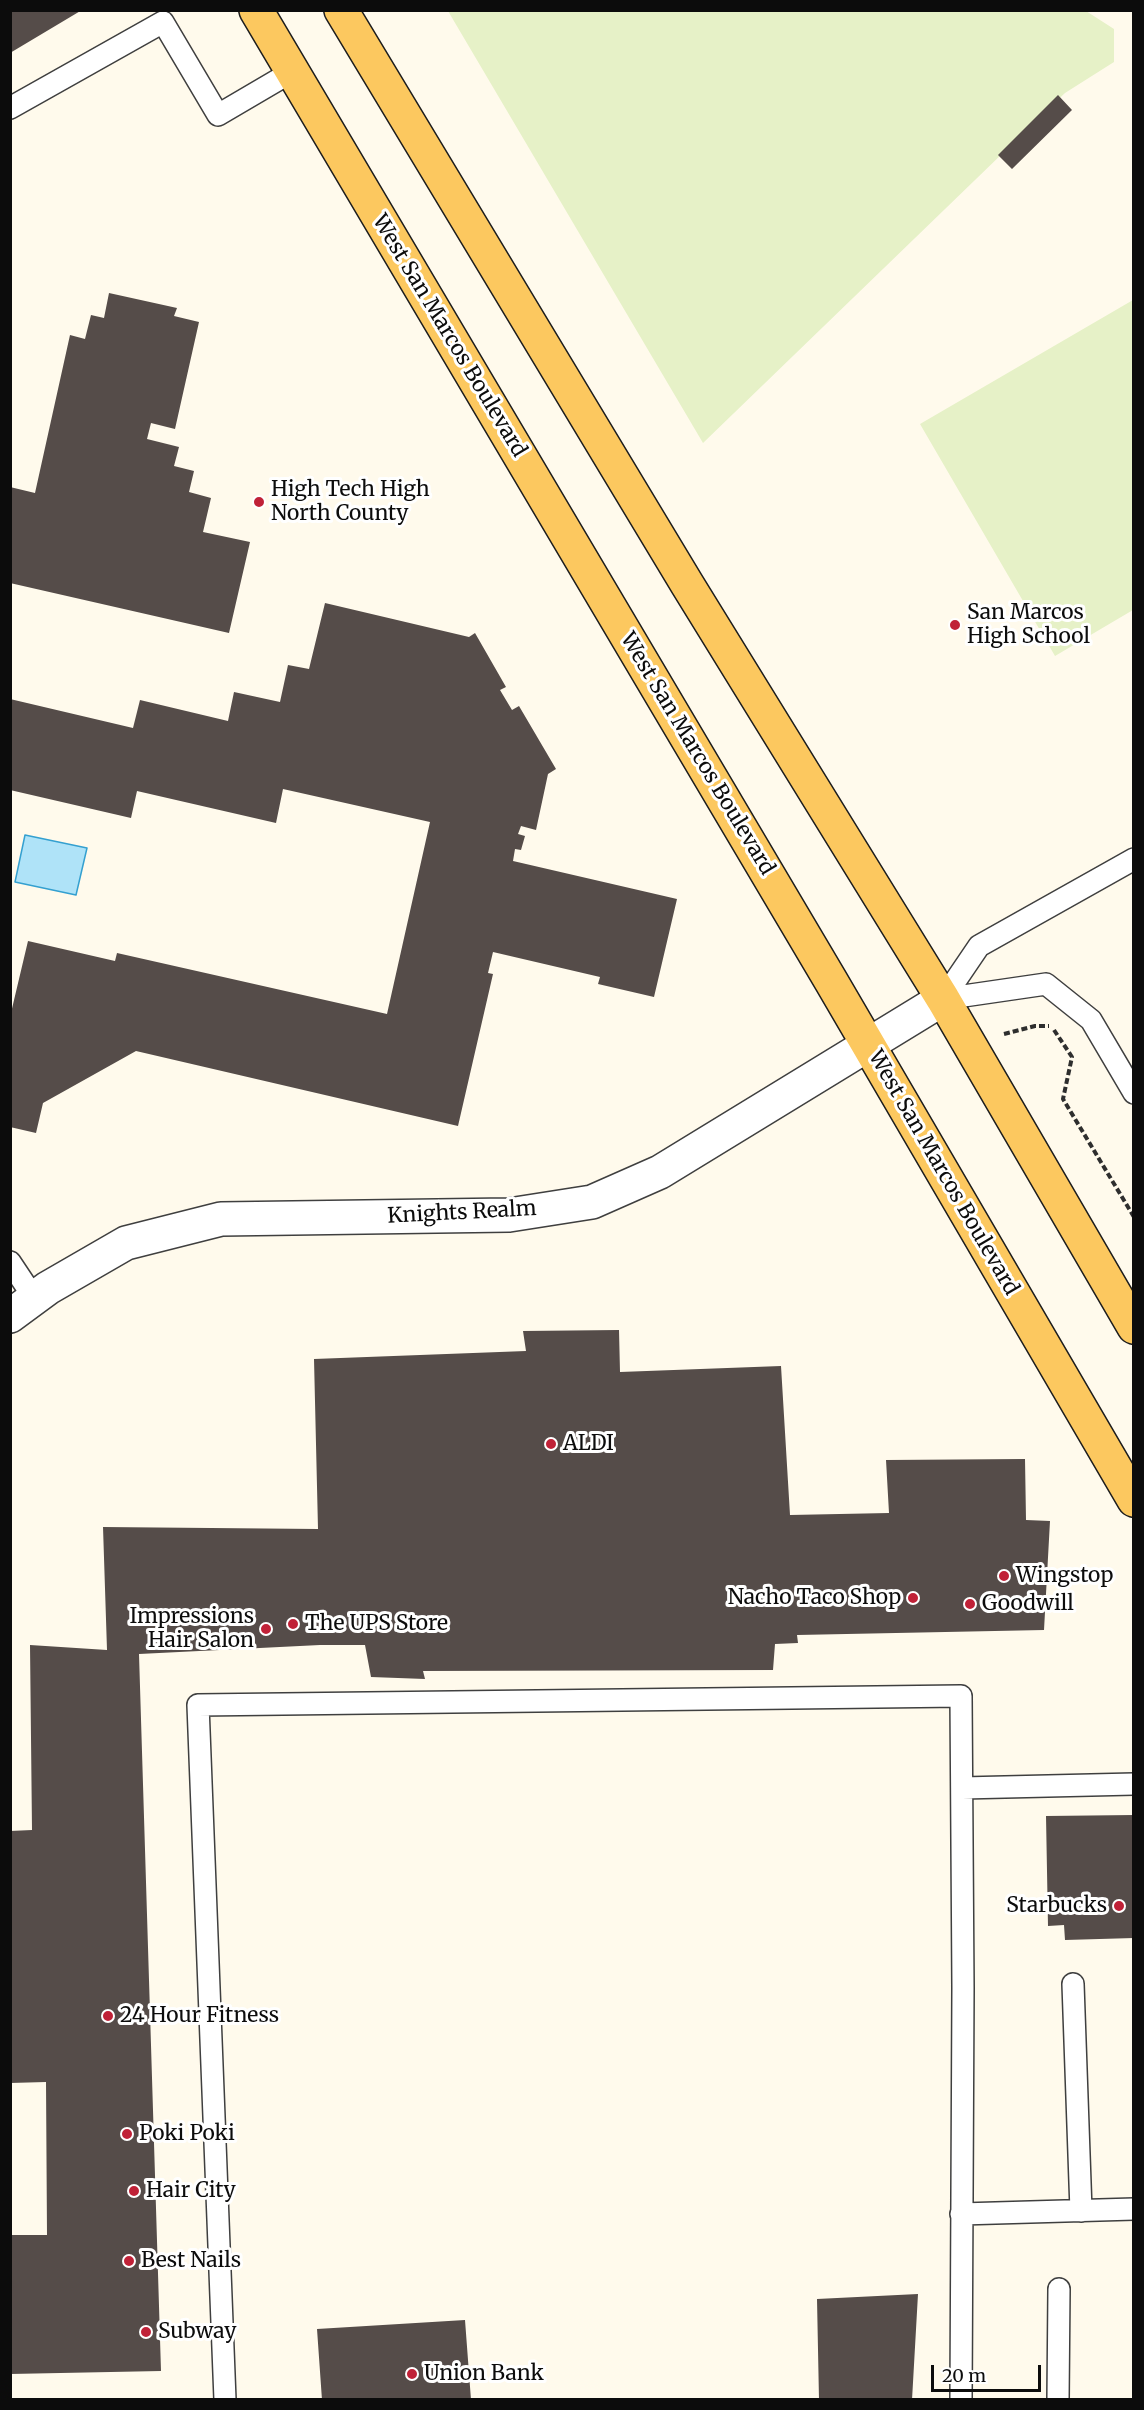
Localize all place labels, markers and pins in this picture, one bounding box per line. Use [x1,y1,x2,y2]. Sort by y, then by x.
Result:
place label: High Tech High North County [271,477,430,527]
marker: High Tech High North County [252,495,266,509]
place label: San Marcos High School [967,600,1090,650]
marker: San Marcos High School [948,618,962,632]
place label: ALDI [563,1431,614,1457]
marker: ALDI [544,1437,558,1451]
place label: Wingstop [1016,1563,1113,1589]
marker: Wingstop [997,1569,1011,1583]
place label: Nacho Taco Shop [728,1585,901,1611]
marker: Nacho Taco Shop [906,1591,920,1605]
place label: Goodwill [982,1591,1074,1617]
marker: Goodwill [963,1597,977,1611]
place label: Impressions Hair Salon [130,1604,254,1654]
place label: The UPS Store [305,1611,448,1637]
marker: The UPS Store [286,1617,300,1631]
marker: Impressions Hair Salon [259,1622,273,1636]
place label: Starbucks [1006,1893,1107,1919]
marker: Starbucks [1112,1899,1126,1913]
place label: 24 Hour Fitness [120,2003,279,2029]
marker: 24 Hour Fitness [101,2009,115,2023]
place label: Poki Poki [139,2121,235,2147]
marker: Poki Poki [120,2127,134,2141]
place label: Hair City [146,2178,236,2204]
marker: Hair City [127,2184,141,2198]
place label: Best Nails [141,2248,241,2274]
marker: Best Nails [122,2254,136,2268]
place label: Subway [158,2319,236,2345]
marker: Subway [139,2325,153,2339]
place label: Union Bank [424,2361,544,2387]
marker: Union Bank [405,2367,419,2381]

